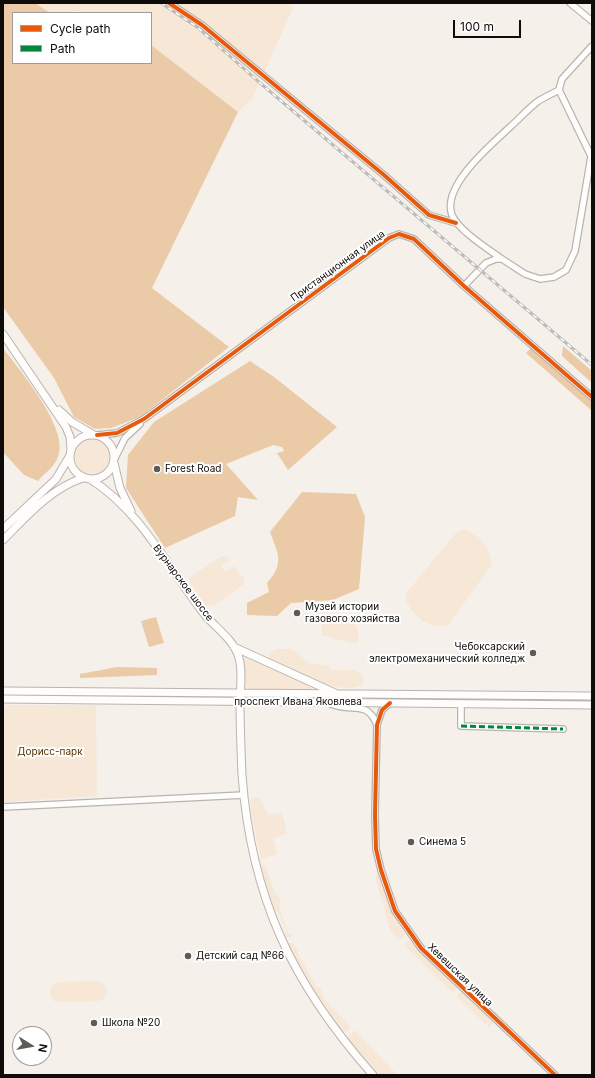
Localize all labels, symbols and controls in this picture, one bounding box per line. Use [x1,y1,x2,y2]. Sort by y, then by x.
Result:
legend [12,12,152,64]
scale bar [455,12,523,38]
text: 100 m [460,19,494,34]
text: Cycle path [50,21,111,36]
text: Path [50,41,75,56]
street label: Пристанционная улица [289,228,387,304]
place label: Forest Road [165,463,221,475]
marker: Forest Road [152,464,162,474]
street label: Вурнарское шоссе [150,542,216,624]
place label: Музей истории газового хозяйства [305,601,400,624]
marker: Музей истории газового хозяйства [292,608,302,618]
place label: Чебоксарский электромеханический колледж [369,641,525,664]
marker: Чебоксарский электромеханический колледж [528,648,538,658]
street label: проспект Ивана Яковлева [234,696,362,708]
park label: Дорисс-парк [17,746,83,758]
place label: Синема 5 [419,836,466,848]
marker: Синема 5 [406,837,416,847]
street label: Хевешская улица [425,941,495,1009]
place label: Детский сад №66 [196,950,284,962]
marker: Детский сад №66 [183,951,193,961]
place label: Школа №20 [102,1017,160,1029]
marker: Школа №20 [89,1018,99,1028]
north arrow [12,1026,52,1066]
text: N [35,1043,50,1054]

